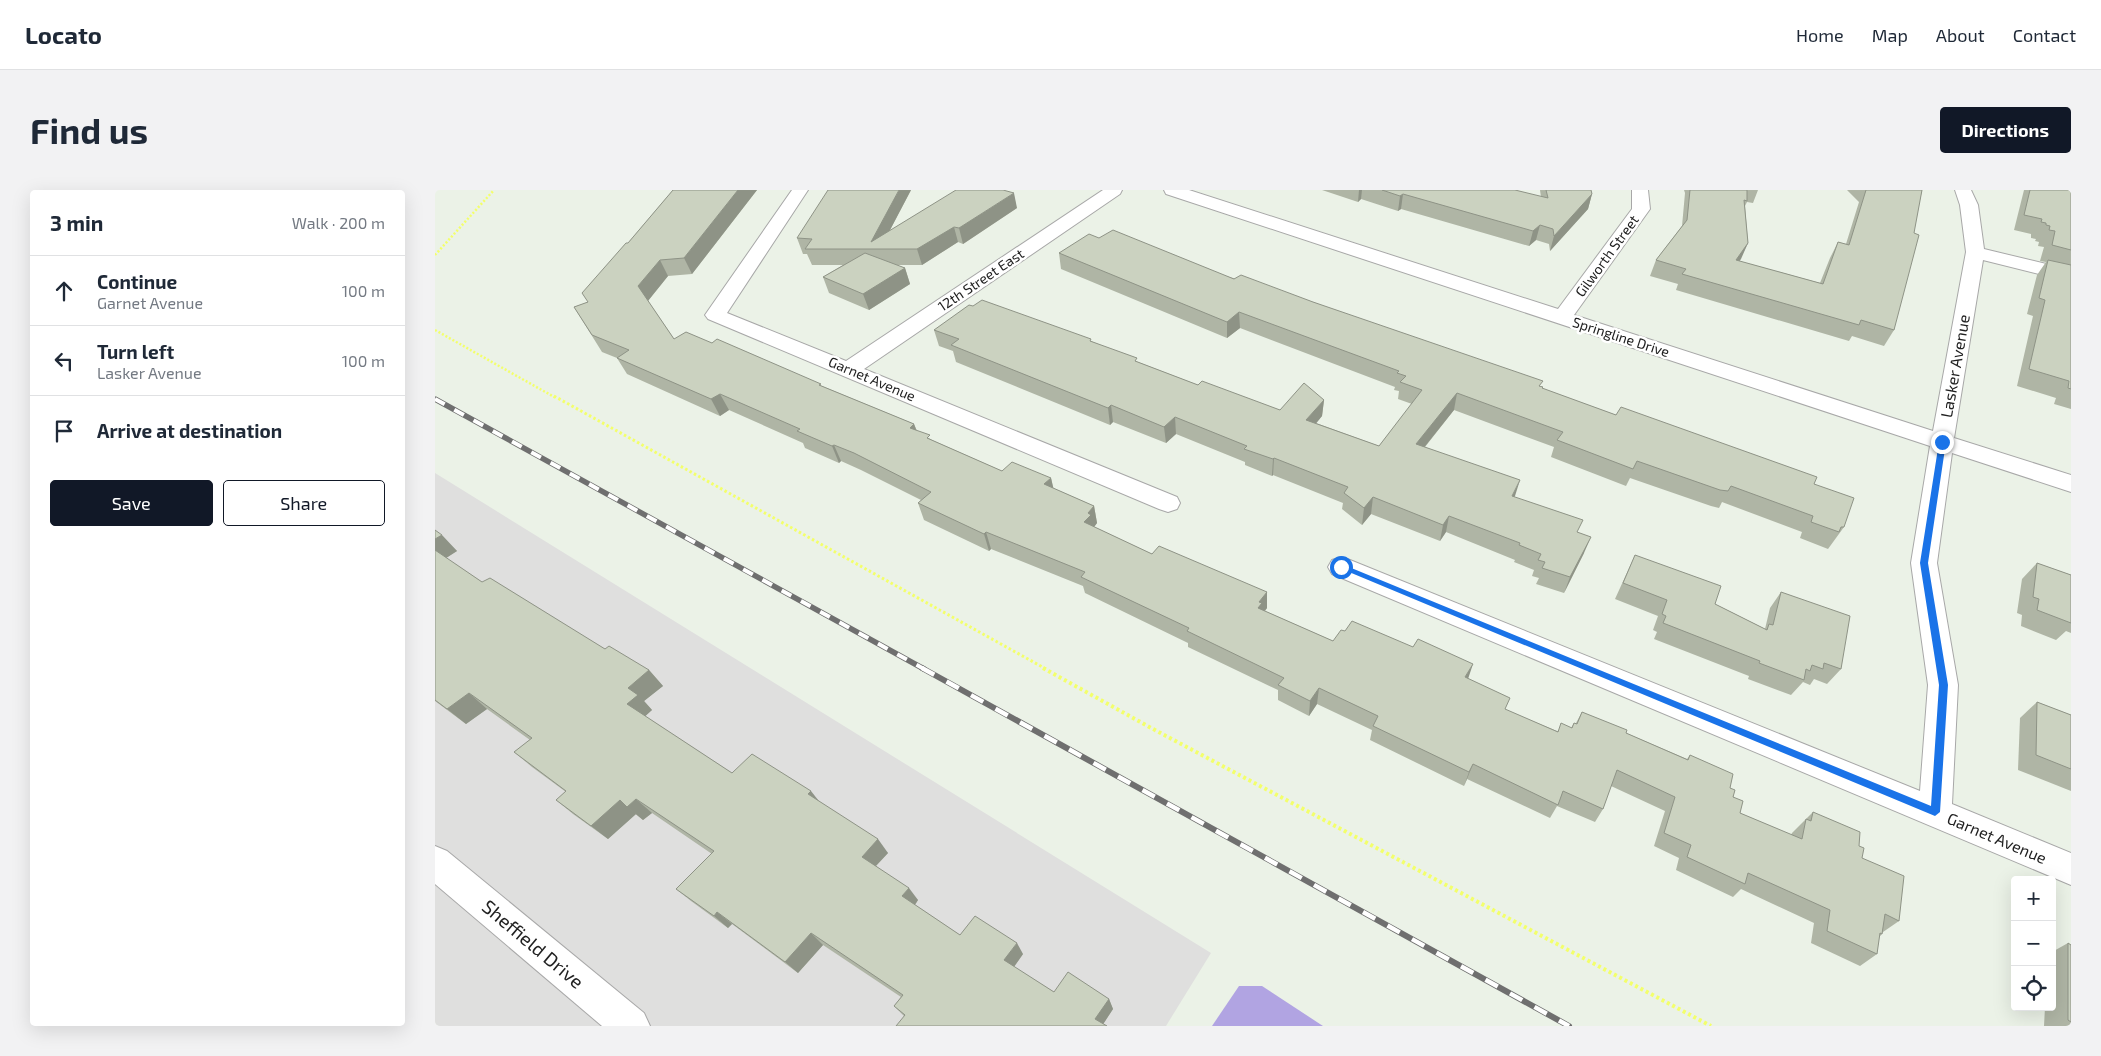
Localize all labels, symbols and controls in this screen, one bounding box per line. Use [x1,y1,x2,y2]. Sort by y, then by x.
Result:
text: Locato [25,20,102,49]
text: Home [1796,24,1844,46]
text: Map [1872,24,1908,46]
text: About [1936,24,1985,46]
text: Contact [2013,24,2076,46]
button: Directions [1940,107,2071,153]
text: Find us [30,109,148,151]
text: 3 min [50,210,103,235]
street label: Gilworth Street [1571,212,1642,300]
text: Walk · 200 m [292,213,385,232]
street label: 12th Street East [935,245,1027,315]
text: Continue [97,270,177,293]
icon: ahead [50,277,78,305]
text: 100 m [342,281,385,300]
text: Garnet Avenue [97,293,203,312]
street label: Springline Drive [1571,313,1672,360]
street label: Lasker Avenue [1936,313,1973,419]
text: Turn left [97,340,174,363]
icon: left [50,347,78,375]
text: 100 m [342,351,385,370]
street label: Garnet Avenue [826,353,918,404]
text: Lasker Avenue [97,363,202,382]
icon: arrive [50,417,78,445]
text: Arrive at destination [97,419,282,442]
route end [1931,431,1954,454]
button: Save [50,480,213,526]
button: Share [223,480,385,526]
route start [1330,556,1353,579]
street label: Garnet Avenue [1945,808,2050,867]
map controls [2011,876,2056,1011]
button: + [2011,876,2056,921]
street label: Sheffield Drive [478,894,589,993]
button: − [2011,921,2056,966]
button: locate [2011,966,2056,1011]

